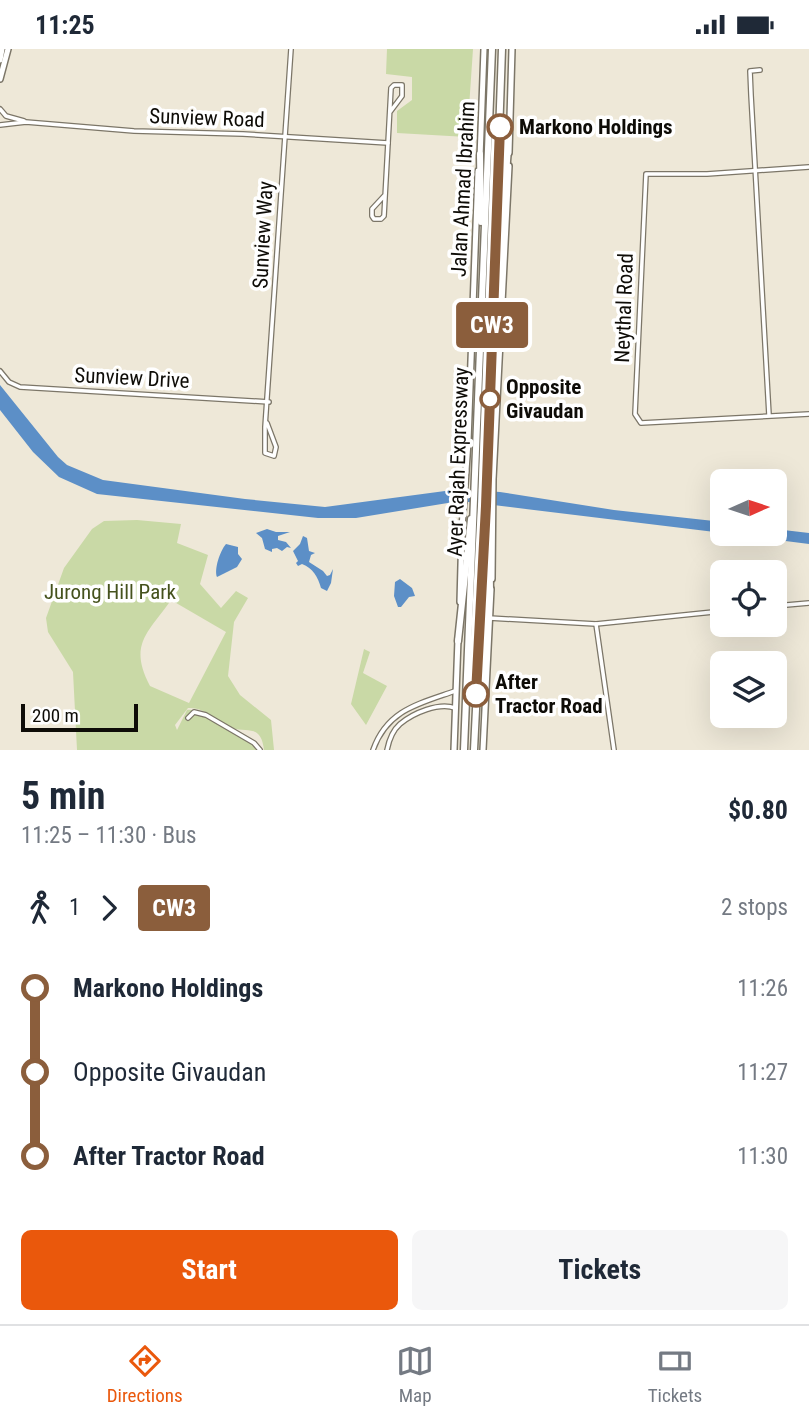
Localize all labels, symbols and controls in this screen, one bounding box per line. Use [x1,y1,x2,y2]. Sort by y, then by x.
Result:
text: 11:25 [35,10,95,40]
street label: Jalan Ahmad Ibrahim [446,101,480,277]
street label: Sunview Road [149,104,265,132]
marker: Markono Holdings [487,114,513,140]
place label: Markono Holdings [519,115,673,139]
street label: Sunview Way [248,180,278,289]
street label: Neythal Road [610,253,638,363]
line badge: CW3 [452,302,532,348]
text: CW3 [470,311,514,339]
street label: Sunview Drive [74,363,190,393]
street label: Ayer Rajah Expressway [443,367,473,557]
place label: Opposite Givaudan [506,375,584,423]
marker: Opposite Givaudan [480,389,500,409]
north arrow [710,469,788,546]
map controls [710,469,787,728]
button: locate [710,560,787,637]
park label: Jurong Hill Park [44,580,177,604]
button: layers [710,651,787,728]
place label: After Tractor Road [495,670,603,718]
marker: After Tractor Road [463,681,489,707]
scale bar [21,701,138,733]
text: 200 m [32,704,79,727]
text: 5 min [21,774,105,818]
text: $0.80 [728,795,788,825]
text: 11:25 – 11:30 · Bus [21,822,197,849]
icon: walk [21,889,59,927]
icon: forward [90,889,128,927]
text: 1 [69,894,80,921]
text: CW3 [152,894,196,922]
text: 2 stops [721,894,788,921]
text: Markono Holdings [73,973,263,1003]
text: 11:26 [737,975,788,1002]
text: Opposite Givaudan [73,1057,266,1087]
text: 11:27 [737,1059,788,1086]
text: After Tractor Road [73,1141,265,1171]
text: 11:30 [737,1143,788,1170]
button: Start [21,1230,398,1310]
button: Tickets [412,1230,788,1310]
tab: Directions [107,1342,183,1407]
tab: Map [396,1342,434,1407]
tab: Tickets [648,1342,702,1407]

